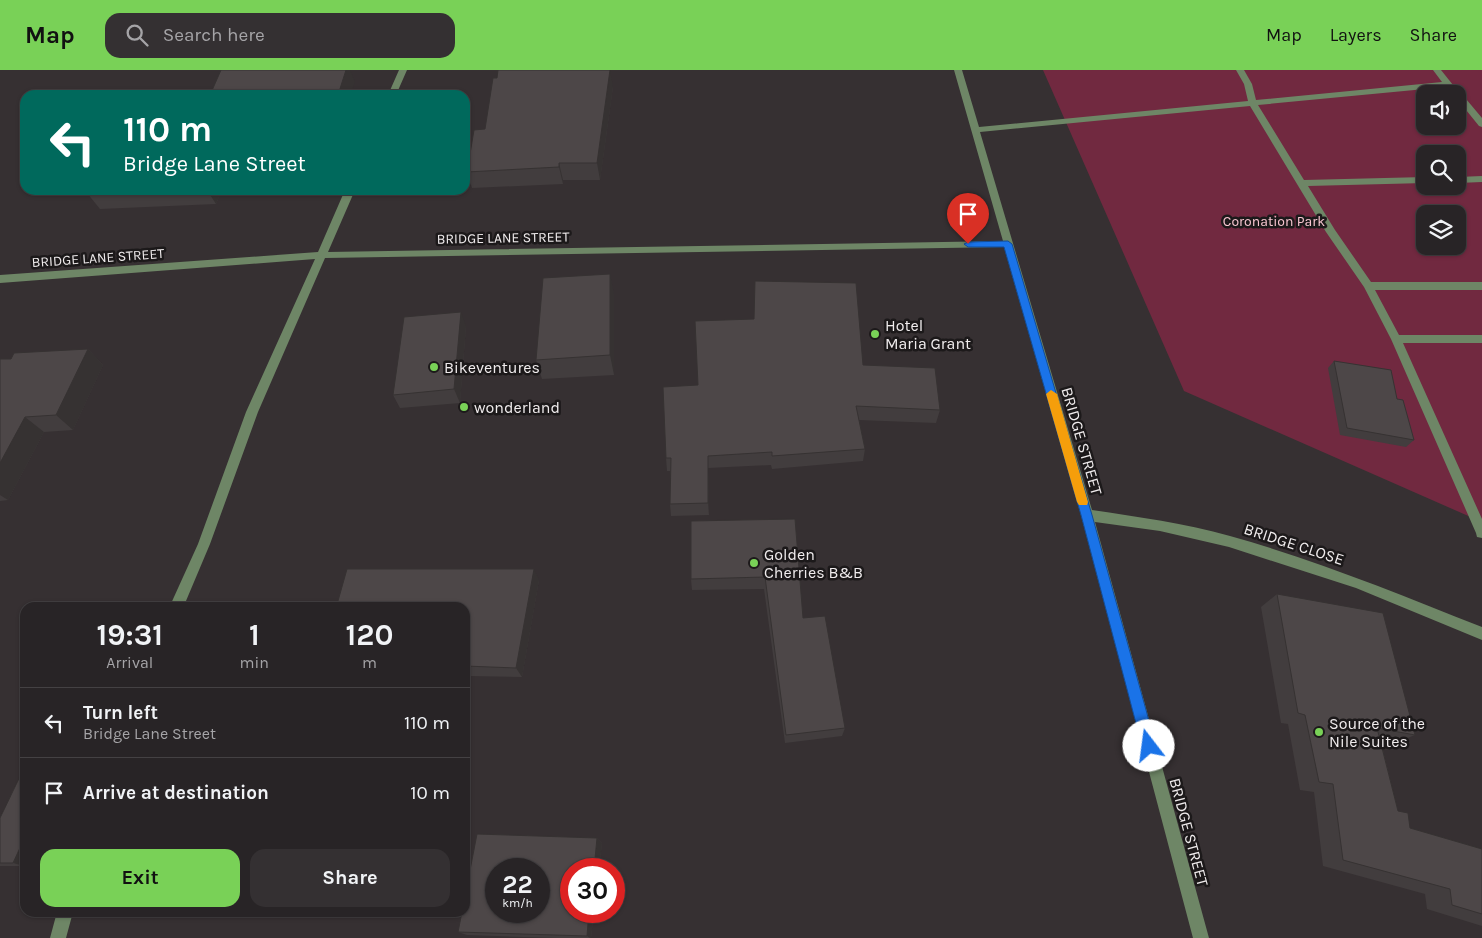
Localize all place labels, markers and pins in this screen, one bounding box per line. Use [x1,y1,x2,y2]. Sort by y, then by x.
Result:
pin [947,193,989,244]
place label: Hotel Maria Grant [885,316,971,353]
marker: Hotel Maria Grant [869,328,881,340]
place label: Bikeventures [444,358,540,377]
marker: Bikeventures [428,361,440,373]
place label: wonderland [474,398,560,417]
marker: wonderland [458,401,470,413]
place label: Golden Cherries B&B [764,545,863,582]
marker: Golden Cherries B&B [748,557,760,569]
place label: Source of the Nile Suites [1329,714,1425,751]
marker: Source of the Nile Suites [1313,726,1325,738]

